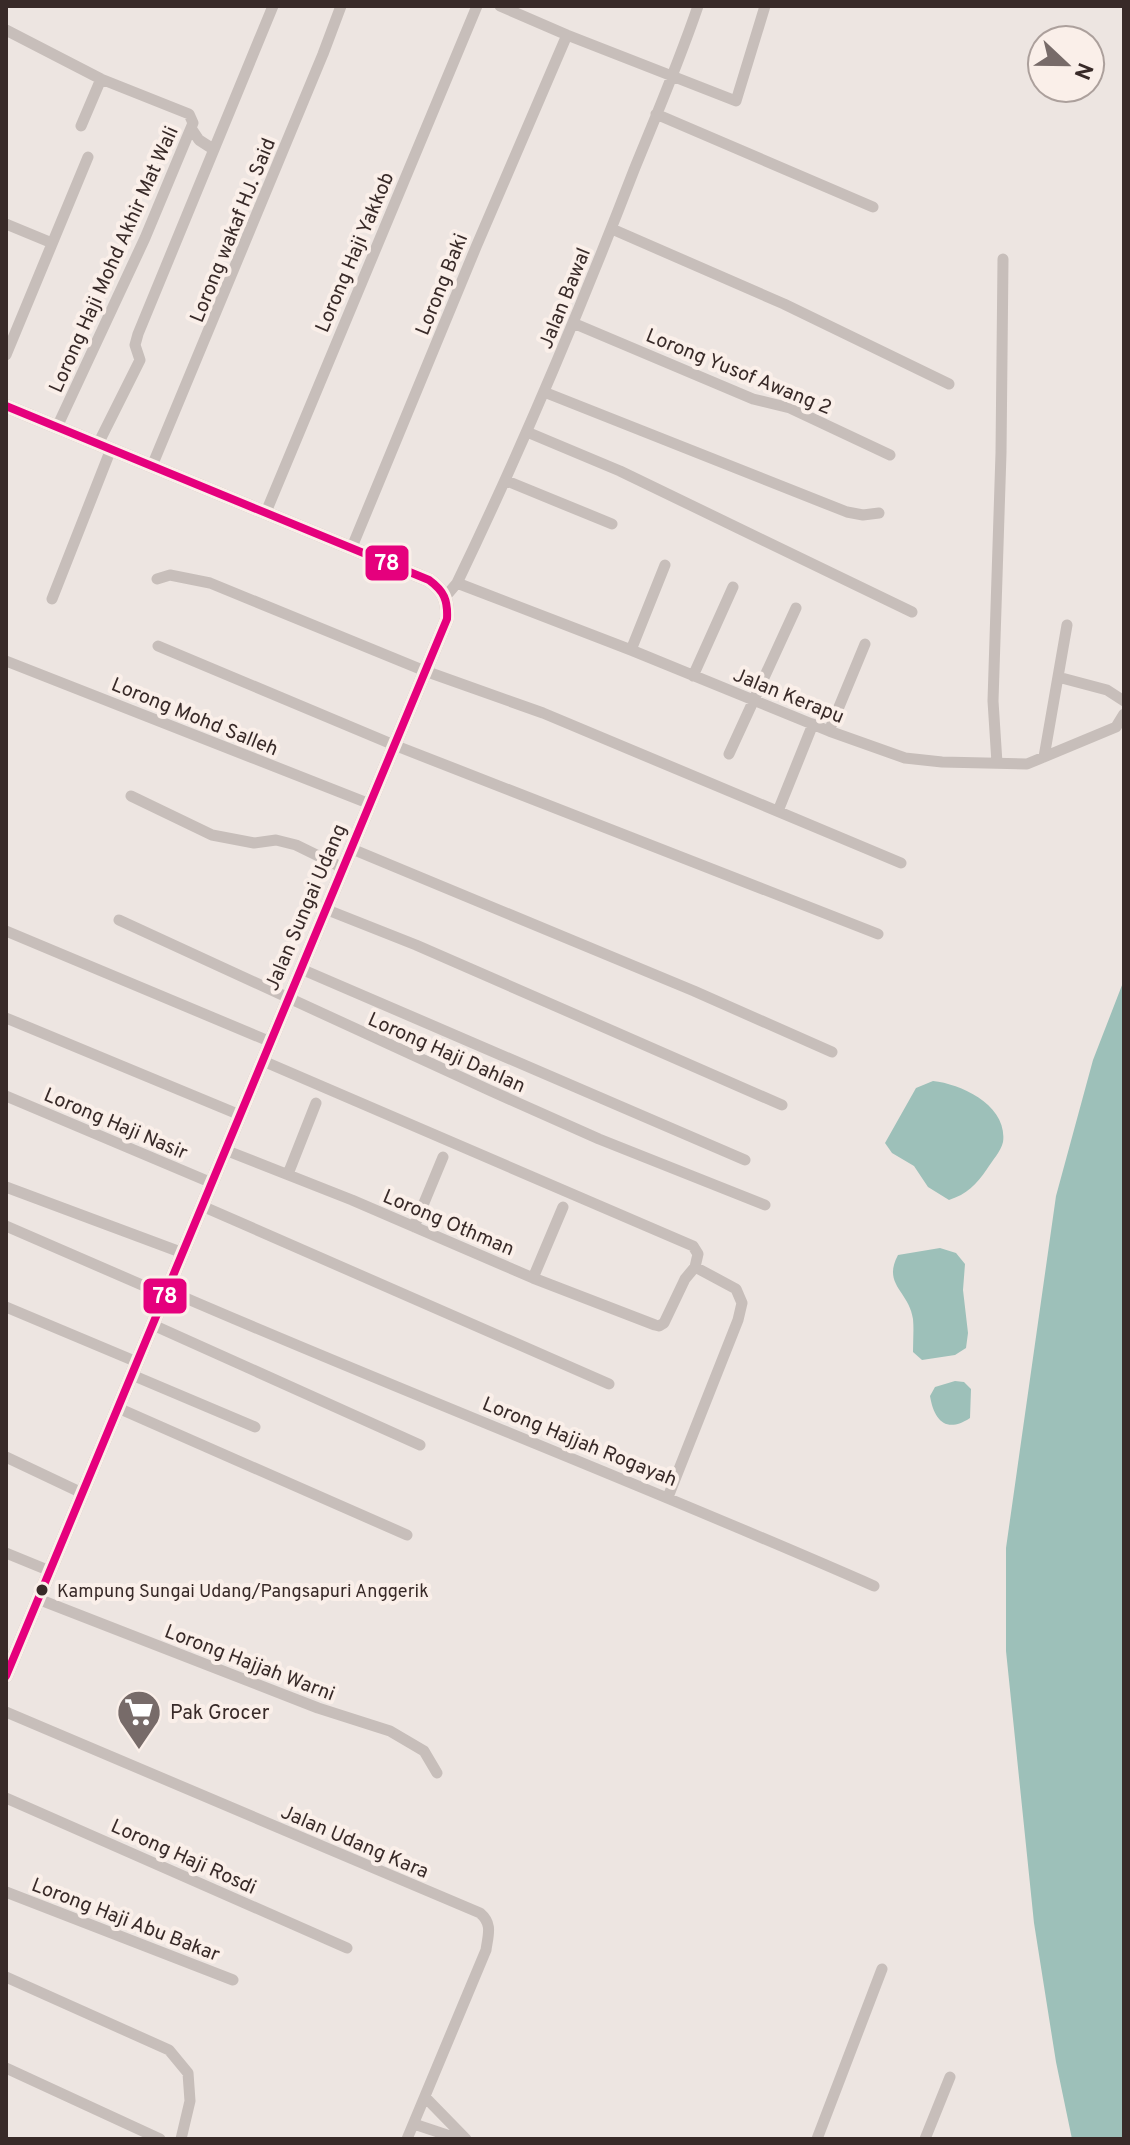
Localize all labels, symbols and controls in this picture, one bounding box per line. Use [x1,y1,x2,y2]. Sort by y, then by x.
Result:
north arrow [1026,24,1106,104]
text: N [1067,58,1098,83]
street label: Lorong Haji Mohd Akhir Mat Wali [44,122,186,397]
street label: Lorong wakaf HJ. Said [185,135,283,327]
street label: Lorong Haji Yakkob [310,169,401,337]
street label: Lorong Baki [411,230,475,340]
street label: Jalan Bawal [534,244,598,353]
street label: Lorong Yusof Awang 2 [641,324,835,422]
line badge: 78 [364,544,410,582]
text: 78 [375,551,399,578]
street label: Jalan Kerapu [729,663,848,731]
street label: Lorong Mohd Salleh [107,672,282,763]
street label: Jalan Sungai Udang [260,820,354,995]
street label: Lorong Haji Dahlan [363,1007,529,1100]
street label: Lorong Haji Nasir [39,1083,191,1167]
street label: Lorong Othman [378,1184,518,1263]
line badge: 78 [142,1277,188,1315]
text: 78 [153,1284,177,1311]
street label: Lorong Hajjah Rogayah [478,1392,680,1494]
place label: Kampung Sungai Udang/Pangsapuri Anggerik [57,1581,429,1604]
marker: Kampung Sungai Udang/Pangsapuri Anggerik [34,1582,50,1598]
street label: Lorong Hajjah Warni [160,1619,338,1708]
supermarket icon: Pak Grocer [115,1688,163,1751]
place label: Pak Grocer [170,1701,270,1727]
street label: Jalan Udang Kara [276,1800,432,1886]
street label: Lorong Haji Rosdi [106,1814,260,1902]
street label: Lorong Haji Abu Bakar [27,1873,223,1969]

